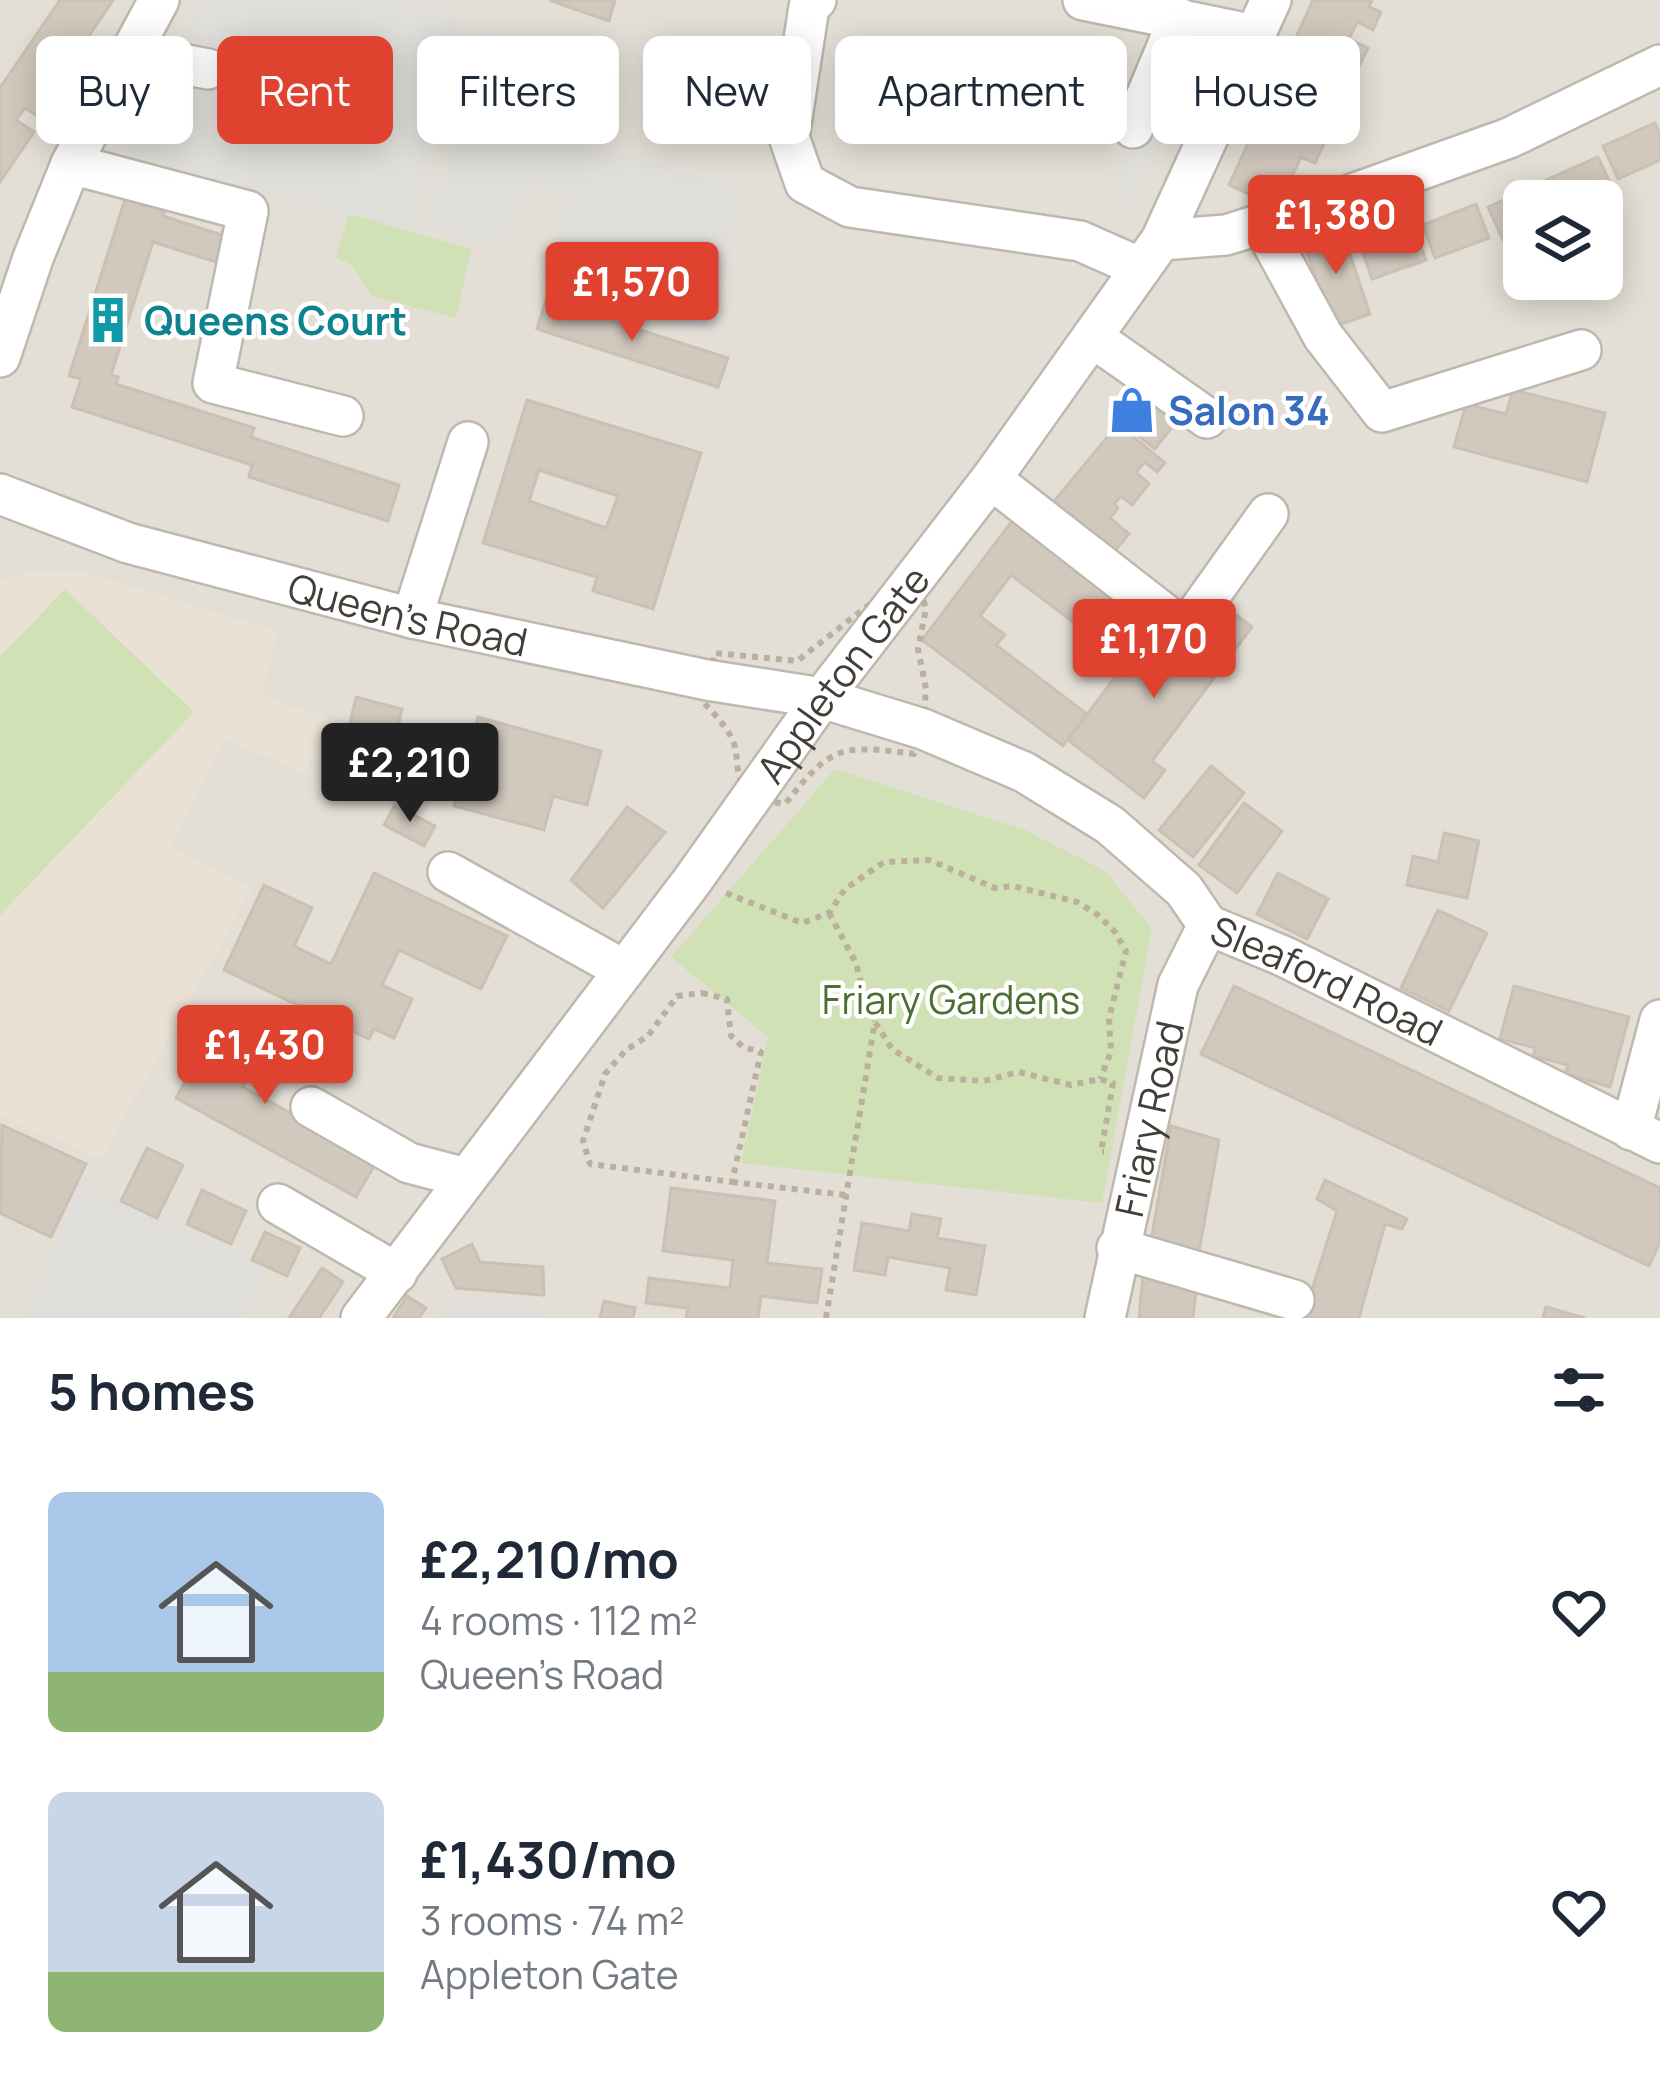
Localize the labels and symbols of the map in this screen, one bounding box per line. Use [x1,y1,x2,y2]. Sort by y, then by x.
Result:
pin: £1,380 [1238,175,1434,277]
pin: £1,570 [534,242,730,344]
place label: Queens Court [144,293,407,347]
building icon: Queens Court [83,295,133,345]
place label: Salon 34 [1168,383,1330,437]
shop icon: Salon 34 [1107,385,1157,435]
street label: Appleton Gate [743,554,941,793]
street label: Queen's Road [282,559,532,669]
pin: £1,170 [1056,599,1252,701]
pin: £2,210 [312,723,508,825]
street label: Sleaford Road [1203,902,1452,1058]
park label: Friary Gardens [822,972,1080,1026]
pin: £1,430 [167,1005,363,1107]
street label: Friary Road [1101,1016,1196,1222]

